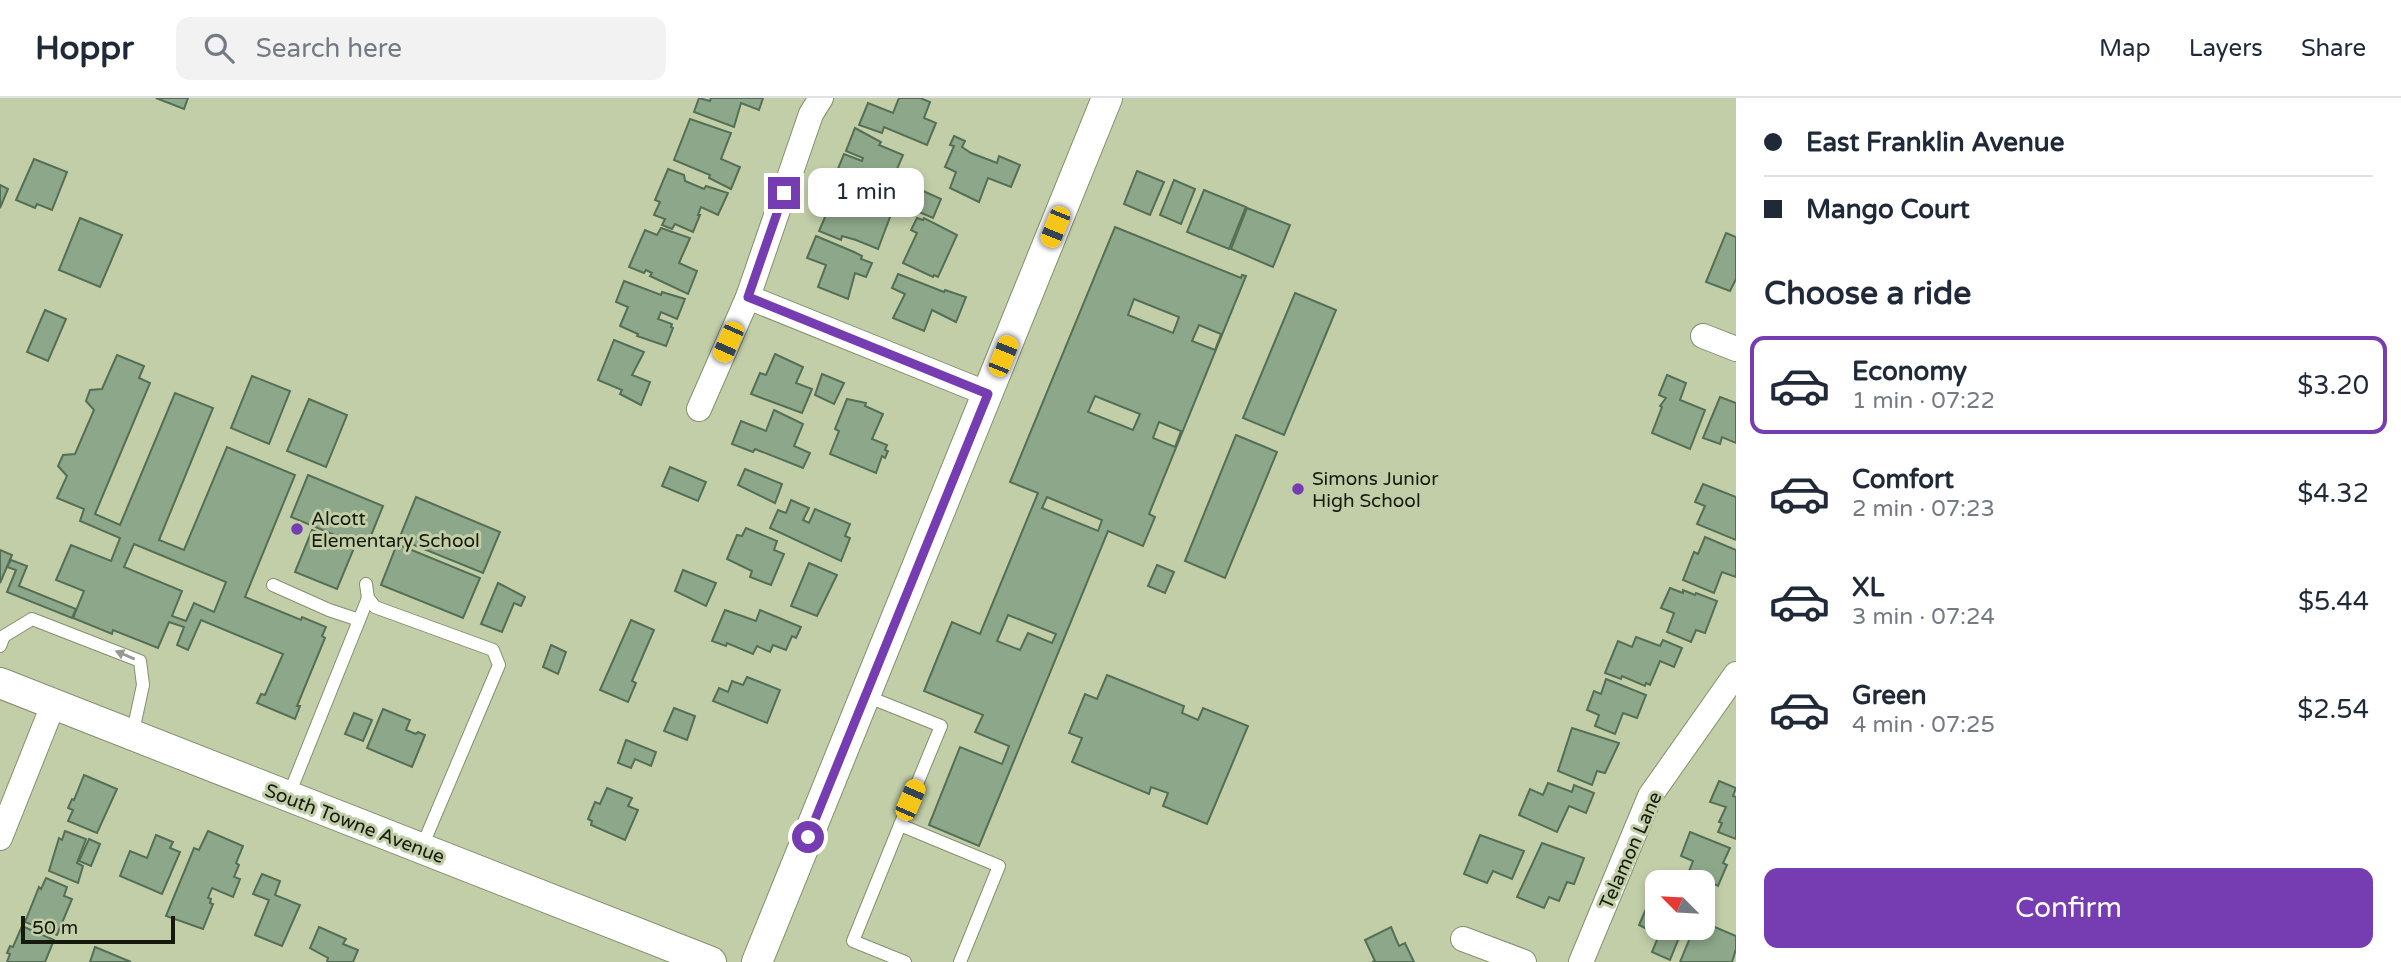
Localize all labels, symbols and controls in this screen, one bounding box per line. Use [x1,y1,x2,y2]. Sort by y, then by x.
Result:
search box [176,17,666,80]
text: Hoppr [35,29,134,68]
icon: search [200,29,238,67]
text: Search here [256,33,402,64]
text: Map [2099,34,2151,63]
text: Layers [2189,34,2263,63]
text: Share [2301,34,2366,63]
text: East Franklin Avenue [1806,127,2064,158]
callout: 1 min [808,168,924,217]
route end [768,177,800,209]
text: 1 min [835,178,897,206]
text: Mango Court [1806,194,1970,225]
car [1038,204,1073,250]
text: Choose a ride [1764,275,1971,313]
car [710,319,747,365]
car [986,333,1021,379]
icon: car [1768,354,1831,417]
text: Economy [1852,356,1967,387]
text: $3.20 [2297,370,2369,401]
text: 1 min · 07:22 [1852,387,1995,415]
icon: car [1768,462,1831,525]
text: Comfort [1852,464,1954,495]
place label: Simons Junior High School [1312,468,1439,512]
text: $4.32 [2297,478,2369,509]
marker: Simons Junior High School [1290,481,1306,497]
text: 2 min · 07:23 [1852,495,1995,523]
place label: Alcott Elementary School [311,508,480,552]
marker: Alcott Elementary School [289,521,305,537]
icon: car [1768,570,1831,633]
text: XL [1852,572,1884,603]
text: $5.44 [2298,586,2369,617]
text: 3 min · 07:24 [1852,603,1995,631]
one-way arrow [115,649,135,661]
icon: car [1768,678,1831,741]
text: Green [1852,680,1927,711]
text: $2.54 [2297,694,2369,725]
text: 4 min · 07:25 [1852,711,1995,739]
car [893,777,928,823]
street label: South Towne Avenue [262,779,448,868]
street label: Telamon Lane [1595,788,1667,912]
route start [792,821,824,853]
button: Confirm [1764,868,2373,948]
north arrow [1645,870,1715,940]
map controls [1645,870,1715,940]
scale bar [21,913,175,945]
text: 50 m [32,917,78,939]

